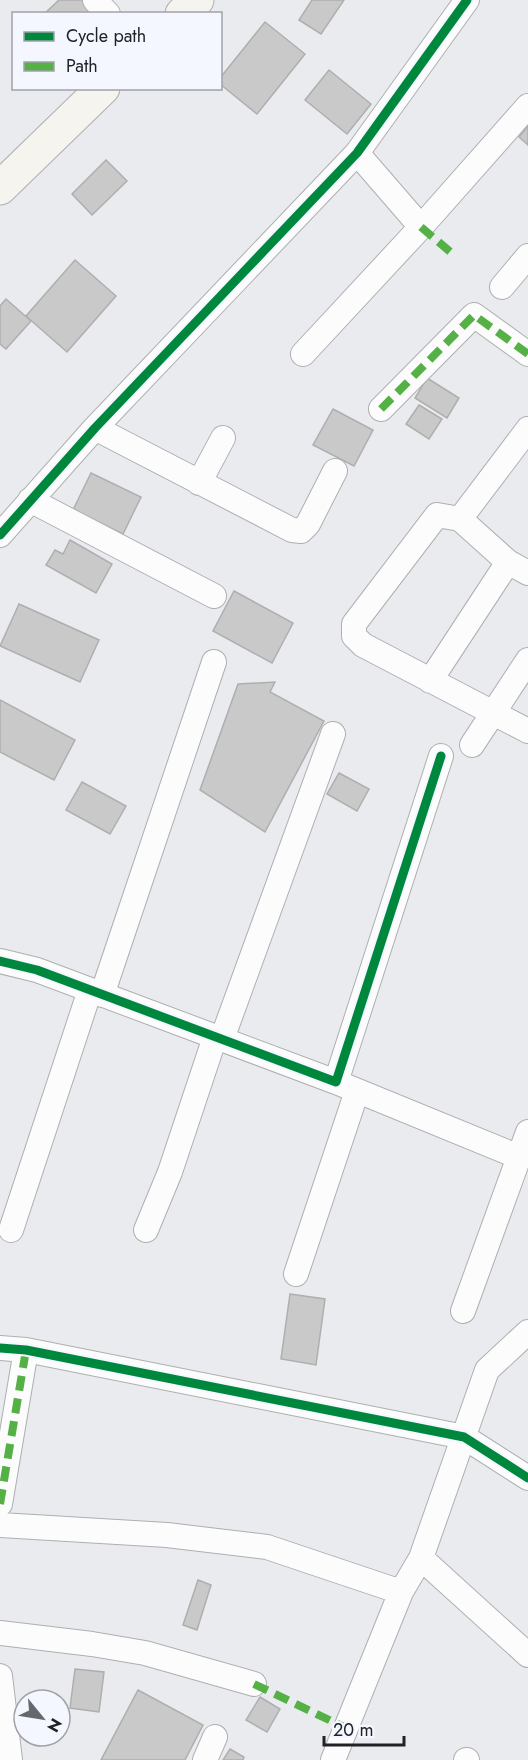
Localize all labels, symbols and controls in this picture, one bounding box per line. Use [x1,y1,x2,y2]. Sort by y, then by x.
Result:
legend [12,12,222,90]
text: Cycle path [66,23,146,49]
text: Path [66,53,98,79]
north arrow [12,1688,72,1748]
scale bar [324,1709,404,1747]
text: N [41,1714,68,1737]
text: 20 m [333,1717,373,1743]

